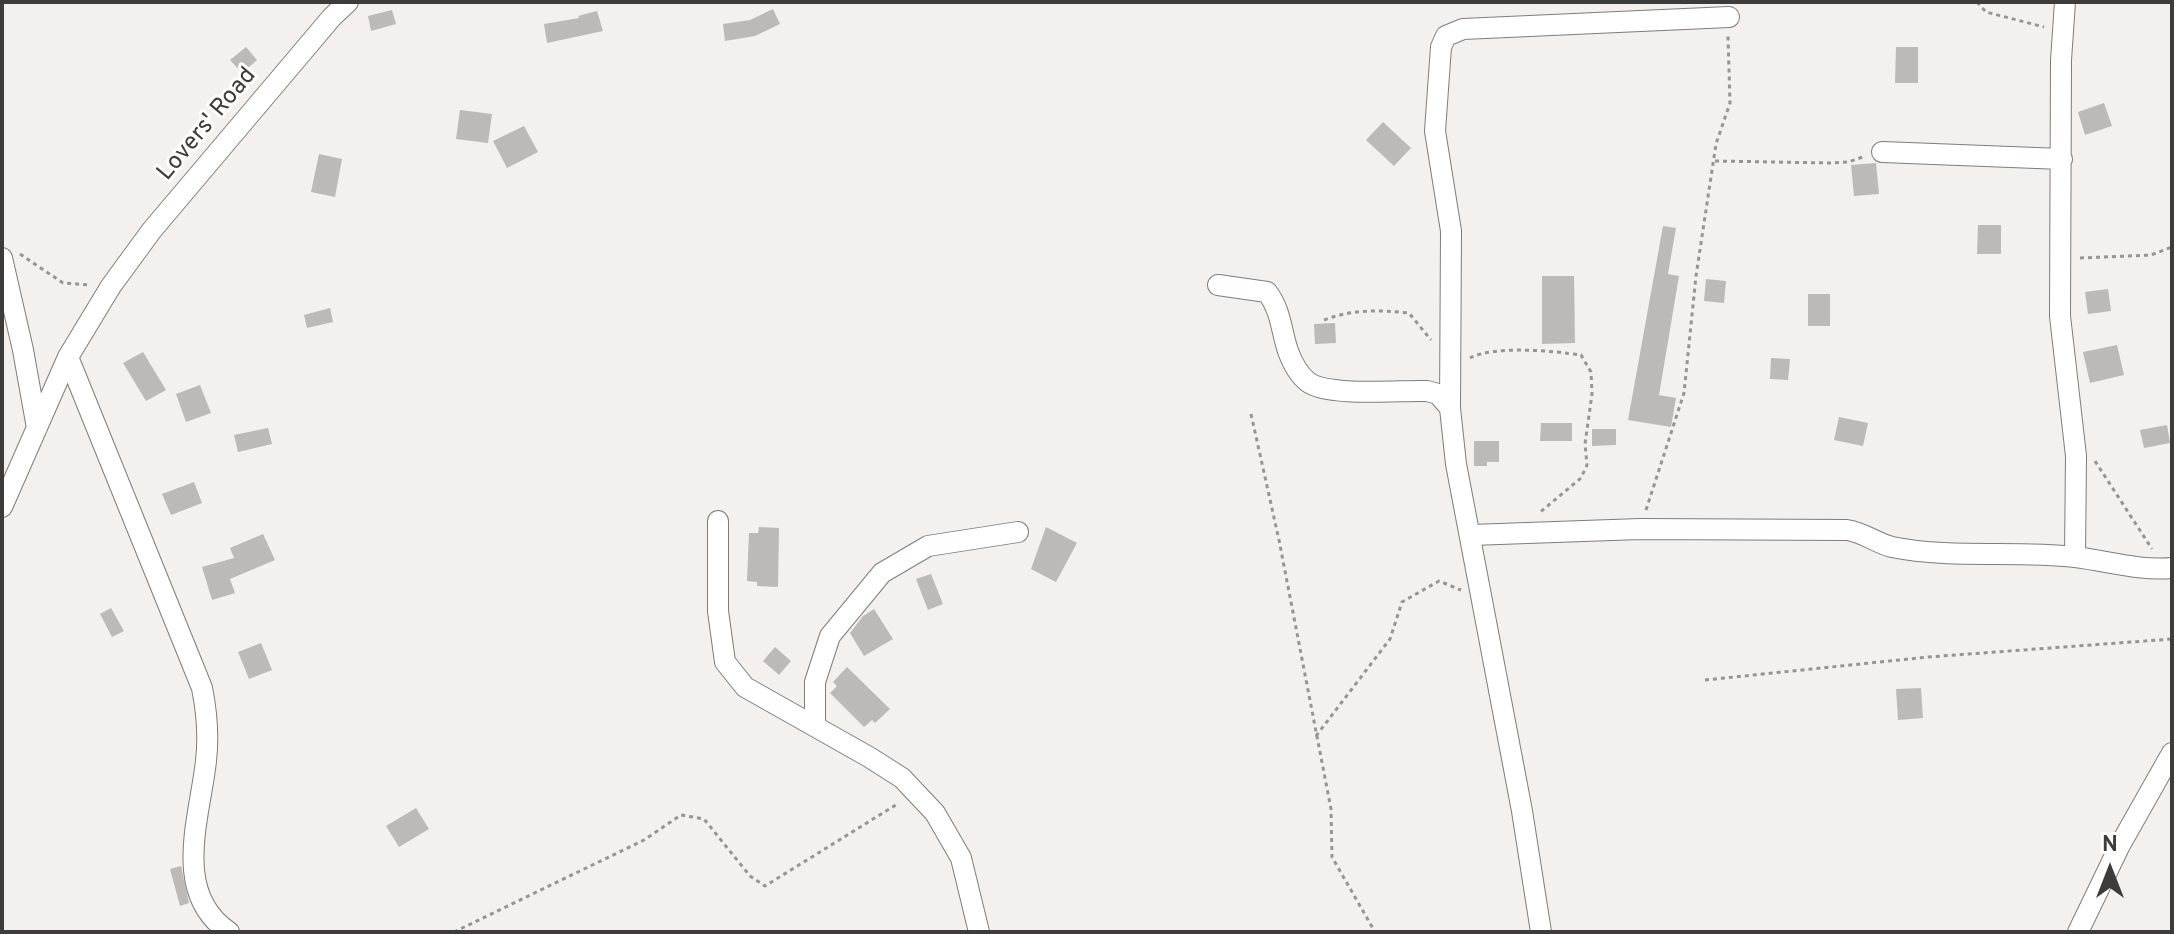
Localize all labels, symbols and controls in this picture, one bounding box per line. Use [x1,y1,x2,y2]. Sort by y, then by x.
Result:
street label: Lovers' Road [152,63,264,187]
north arrow [2070,830,2150,910]
text: N [2102,832,2118,859]

